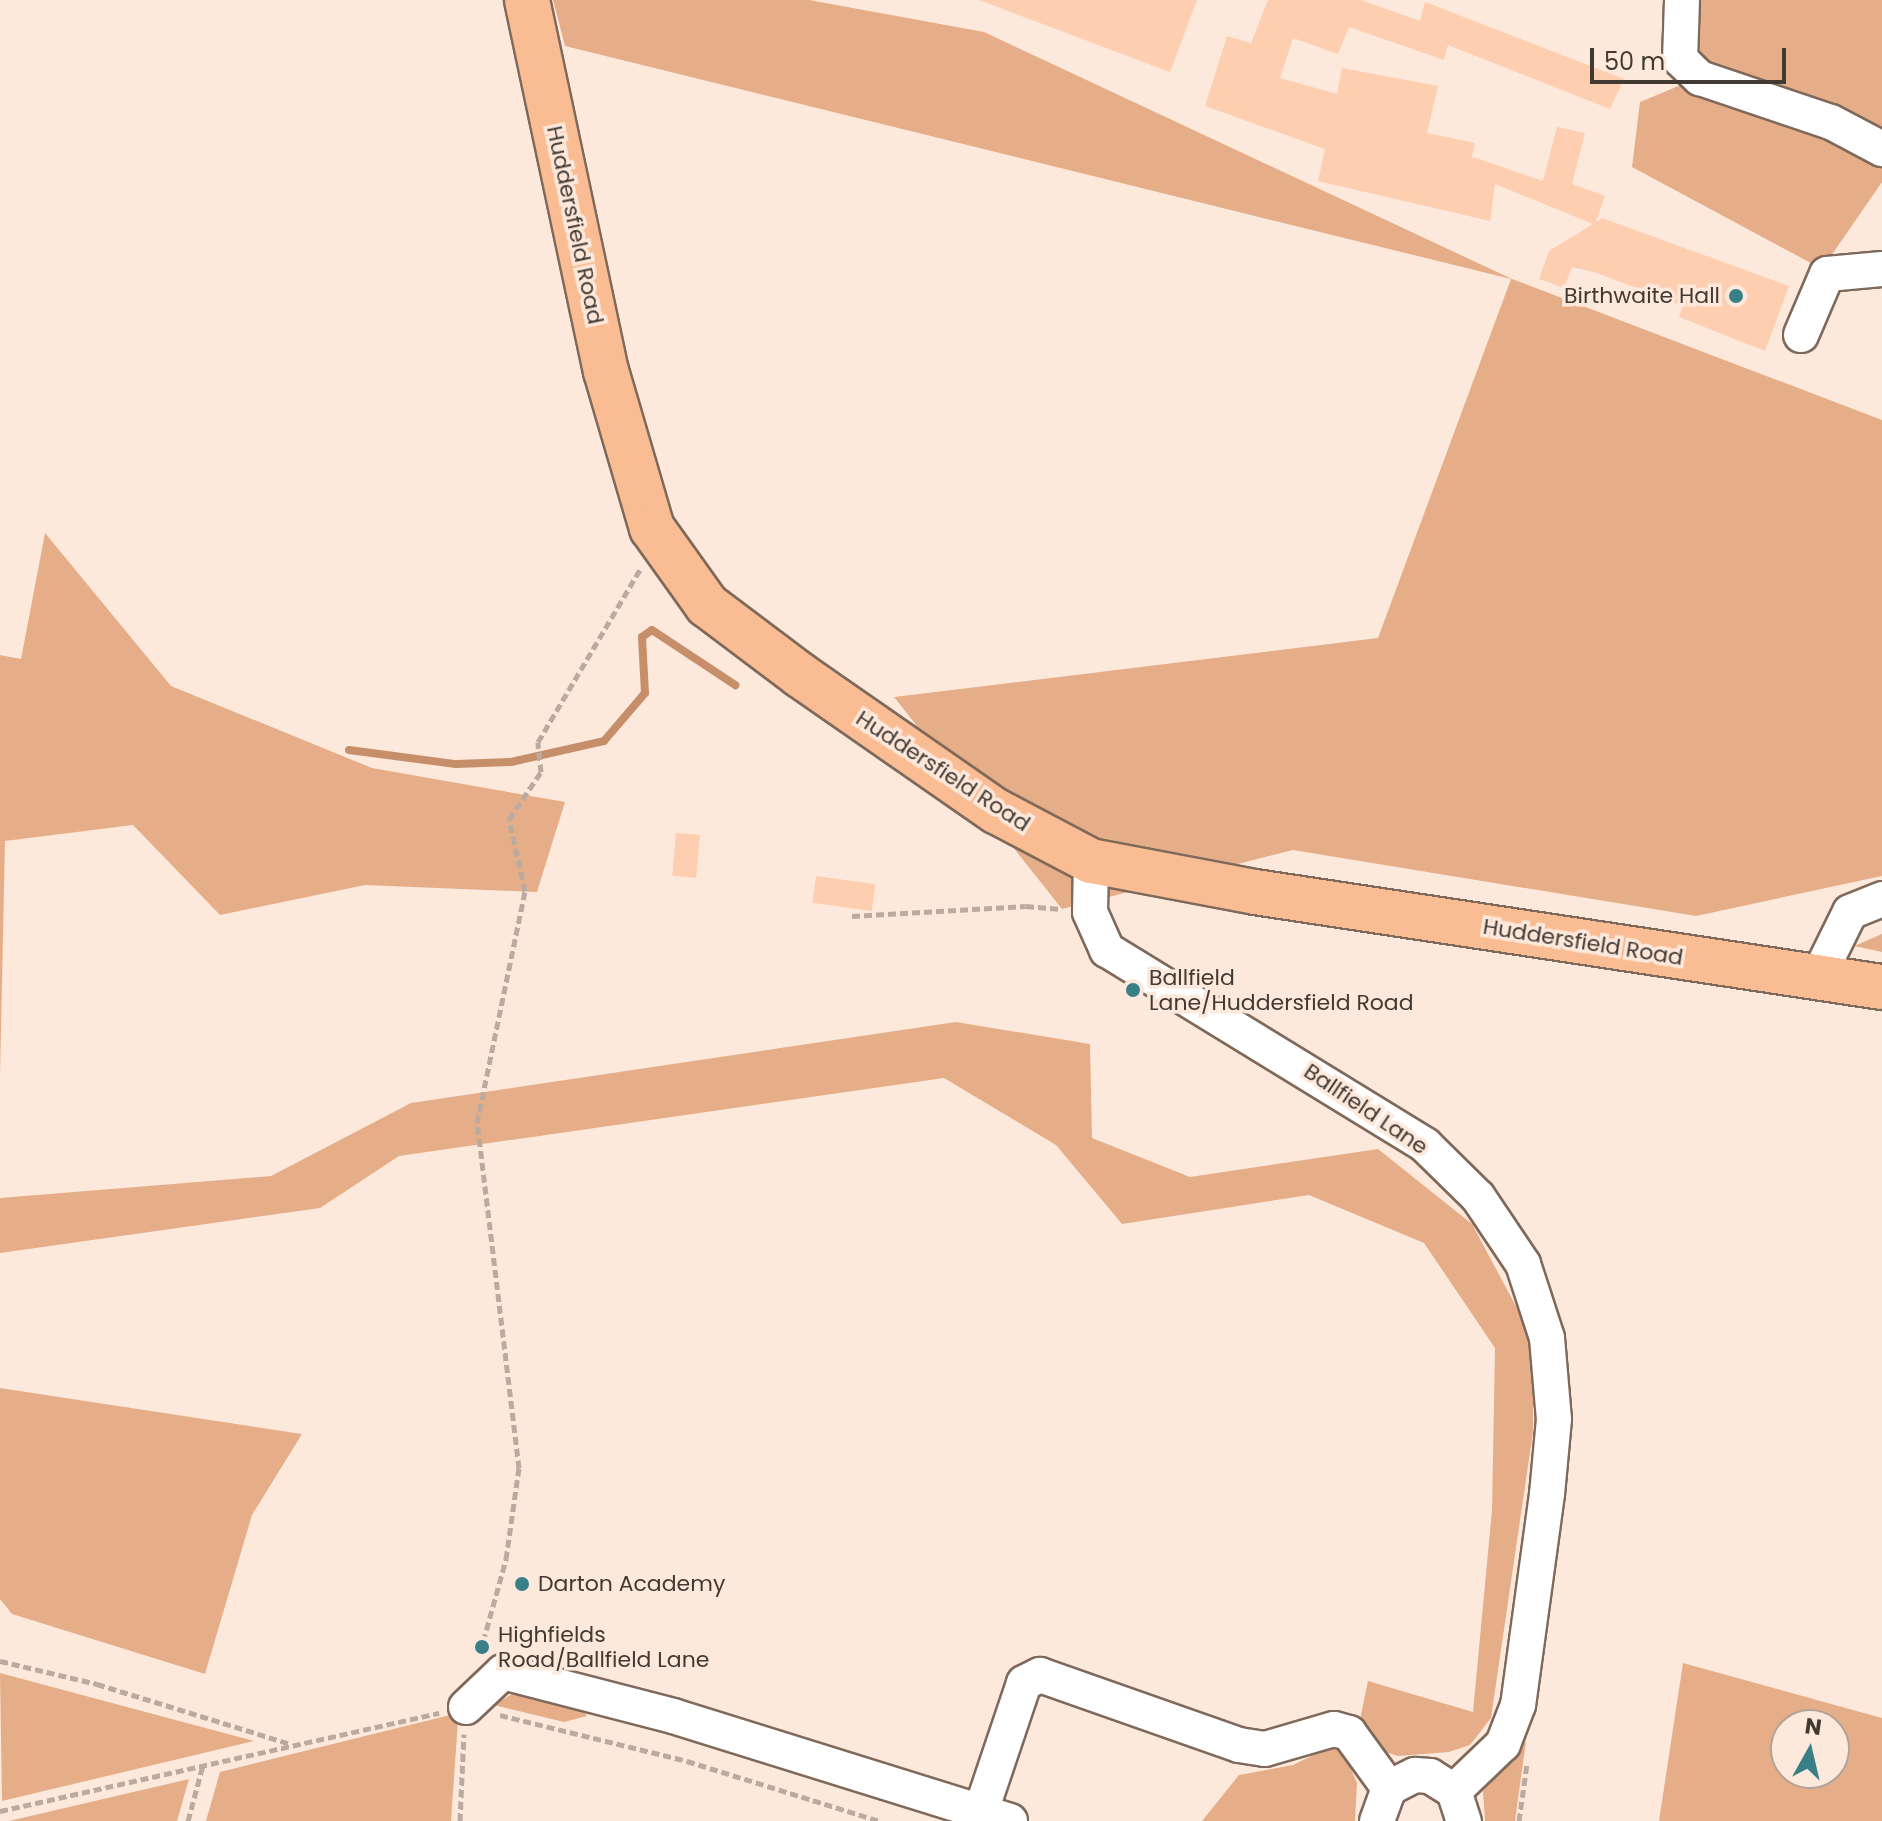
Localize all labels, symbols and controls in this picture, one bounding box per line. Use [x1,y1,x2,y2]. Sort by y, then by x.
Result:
scale bar [1594,32,1790,82]
text: 50 m [1604,45,1665,78]
street label: Huddersfield Road [541,123,609,327]
place label: Birthwaite Hall [1564,283,1720,309]
marker: Birthwaite Hall [1727,287,1745,305]
street label: Huddersfield Road [851,705,1035,837]
street label: Huddersfield Road [1481,913,1685,971]
place label: Ballfield Lane/Huddersfield Road [1149,964,1414,1016]
marker: Ballfield Lane/Huddersfield Road [1124,981,1142,999]
street label: Ballfield Lane [1299,1058,1433,1160]
place label: Darton Academy [538,1571,725,1597]
marker: Darton Academy [513,1575,531,1593]
place label: Highfields Road/Ballfield Lane [498,1621,709,1672]
marker: Highfields Road/Ballfield Lane [473,1638,491,1656]
north arrow [1770,1709,1850,1789]
text: N [1803,1710,1823,1743]

